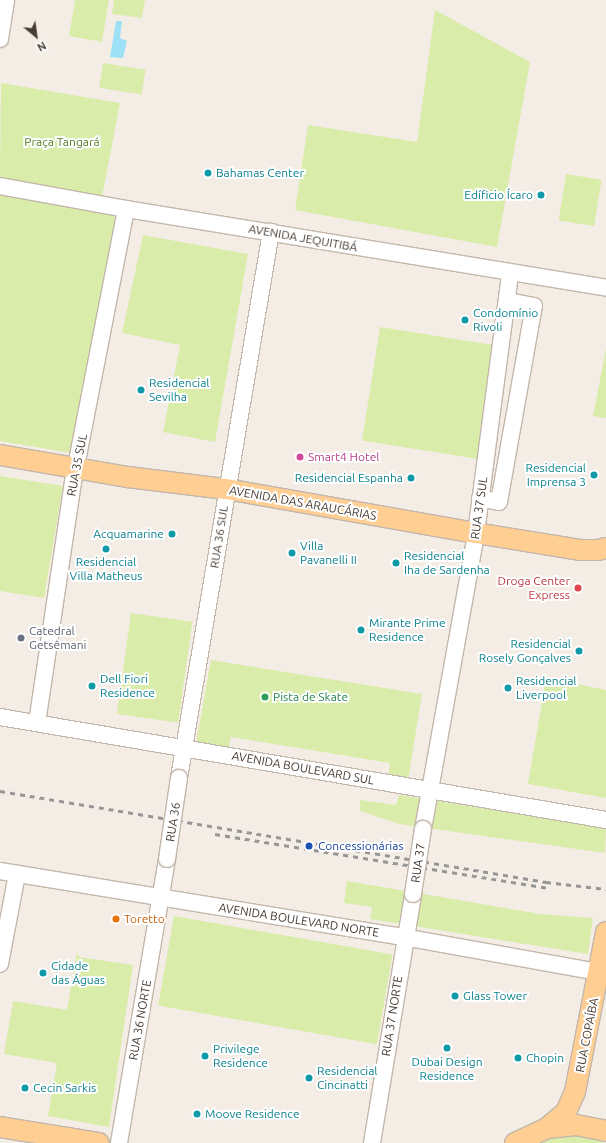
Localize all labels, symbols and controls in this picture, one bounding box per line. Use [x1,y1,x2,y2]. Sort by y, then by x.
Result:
north arrow [16,16,56,56]
text: N [35,39,48,54]
park label: Praça Tangará [24,135,100,149]
place label: Bahamas Center [216,166,304,180]
marker: Bahamas Center [203,168,213,178]
place label: Edíficio Ícaro [464,188,533,202]
marker: Edíficio Ícaro [536,190,546,200]
street label: AVENIDA JEQUITIBÁ [247,221,359,255]
place label: Condomínio Rivoli [473,306,538,334]
marker: Condomínio Rivoli [460,315,470,325]
place label: Residencial Sevilha [149,376,210,404]
marker: Residencial Sevilha [136,385,146,395]
street label: RUA 35 SUL [64,433,90,497]
place label: Smart4 Hotel [308,450,379,464]
marker: Smart4 Hotel [295,452,305,462]
place label: Residencial Imprensa 3 [525,461,586,489]
marker: Residencial Imprensa 3 [589,470,599,480]
place label: Residencial Espanha [295,471,403,485]
marker: Residencial Espanha [406,473,416,483]
street label: RUA 37 SUL [467,476,491,540]
street label: AVENIDA DAS ARAUCÁRIAS [228,483,378,523]
street label: RUA 36 SUL [207,505,231,569]
place label: Acquamarine [93,527,164,541]
marker: Acquamarine [167,529,177,539]
place label: Villa Pavanelli II [300,539,357,567]
marker: Residencial Villa Matheus [101,544,111,554]
marker: Villa Pavanelli II [287,548,297,558]
place label: Residencial Iha de Sardenha [404,549,490,577]
place label: Residencial Villa Matheus [70,555,142,583]
marker: Residencial Iha de Sardenha [391,558,401,568]
place label: Droga Center Express [497,574,570,602]
marker: Droga Center Express [573,583,583,593]
place label: Mirante Prime Residence [369,616,446,644]
place label: Catedral Getsêmani [29,624,86,652]
marker: Mirante Prime Residence [356,625,366,635]
marker: Catedral Getsêmani [16,633,26,643]
place label: Residencial Rosely Gonçalves [479,637,571,665]
marker: Residencial Rosely Gonçalves [574,646,584,656]
place label: Dell Fiori Residence [100,672,155,700]
place label: Residencial Liverpool [516,674,577,702]
marker: Dell Fiori Residence [87,681,97,691]
marker: Residencial Liverpool [503,683,513,693]
place label: Pista de Skate [273,690,348,704]
marker: Pista de Skate [260,692,270,702]
street label: AVENIDA BOULEVARD SUL [231,748,375,788]
street label: RUA 36 [163,801,183,843]
place label: Concessionárias [318,839,404,853]
marker: Concessionárias [303,840,315,852]
street label: RUA 37 [408,842,428,884]
street label: AVENIDA BOULEVARD NORTE [218,900,380,940]
place label: Toretto [124,912,165,926]
marker: Toretto [111,914,121,924]
place label: Cidade das Águas [51,959,105,987]
marker: Cidade das Águas [38,968,48,978]
street label: RUA 37 NORTE [379,975,405,1057]
street label: RUA 36 NORTE [126,979,154,1061]
place label: Glass Tower [463,989,527,1003]
marker: Glass Tower [450,991,460,1001]
street label: RUA COPAÍBA [573,996,601,1074]
place label: Privilege Residence [213,1042,268,1070]
marker: Dubai Design Residence [442,1043,452,1053]
marker: Privilege Residence [200,1051,210,1061]
place label: Chopin [526,1051,564,1065]
marker: Chopin [513,1053,523,1063]
place label: Dubai Design Residence [411,1055,483,1083]
place label: Residencial Cincinatti [317,1064,378,1092]
marker: Residencial Cincinatti [304,1073,314,1083]
place label: Cecin Sarkis [33,1081,96,1095]
marker: Cecin Sarkis [20,1083,30,1093]
place label: Moove Residence [205,1107,300,1121]
marker: Moove Residence [192,1109,202,1119]

